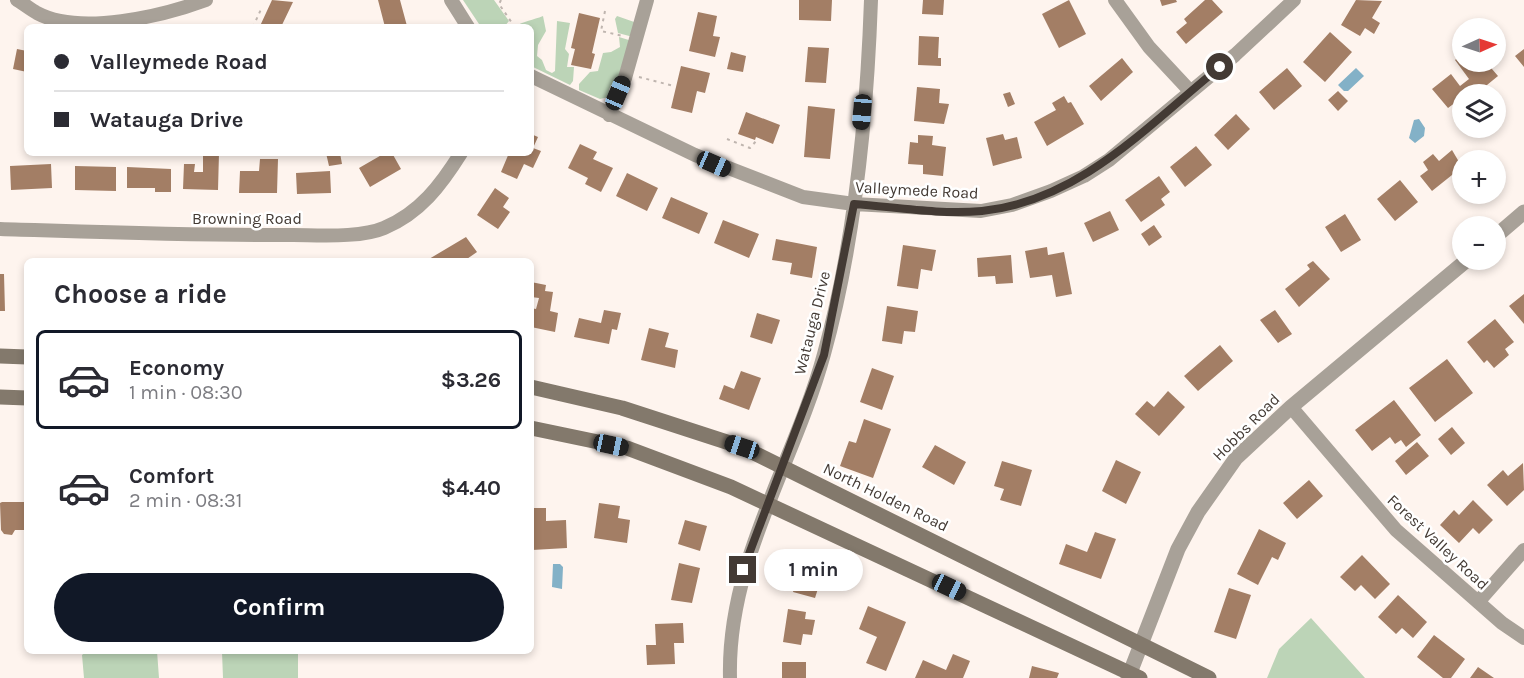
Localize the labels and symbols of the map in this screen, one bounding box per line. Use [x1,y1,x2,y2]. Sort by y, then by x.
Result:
north arrow [1452,18,1506,72]
route start [1206,53,1233,80]
car [603,73,633,113]
car [851,93,873,131]
car [694,148,734,180]
street label: Valleymede Road [855,177,979,203]
street label: Browning Road [192,209,302,228]
street label: Watauga Drive [790,269,834,377]
street label: Hobbs Road [1208,389,1284,465]
car [592,432,630,458]
car [722,433,762,461]
street label: North Holden Road [820,458,952,536]
street label: Forest Valley Road [1383,490,1493,594]
callout: 1 min [764,549,863,591]
route end [729,556,756,583]
car [929,571,969,603]

